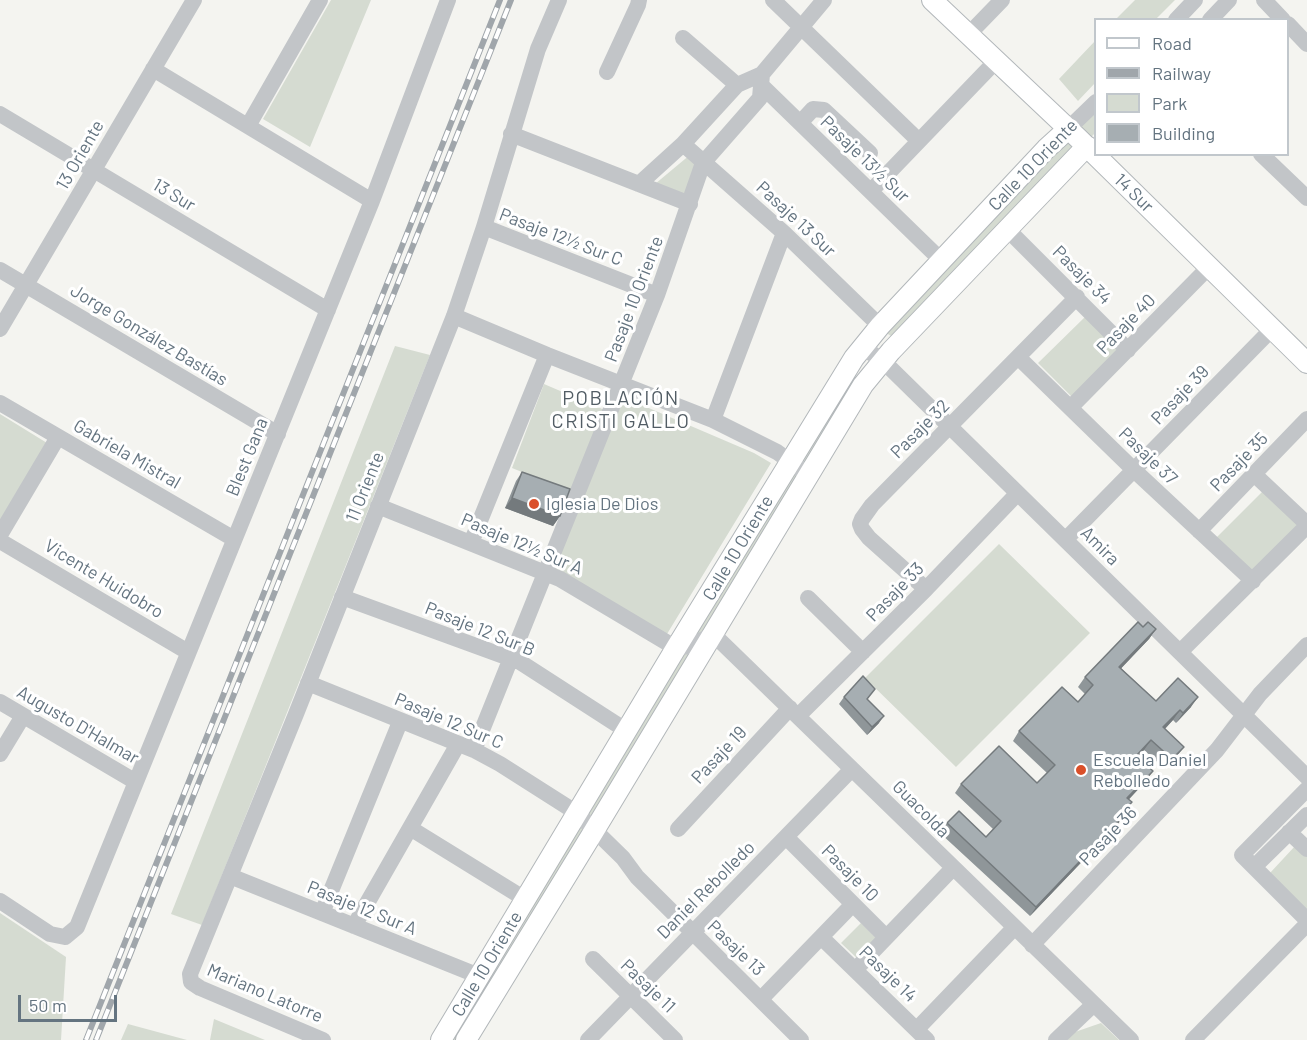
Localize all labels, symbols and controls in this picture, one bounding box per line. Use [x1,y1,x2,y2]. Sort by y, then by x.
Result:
legend [1094,18,1289,156]
text: Road [1152,32,1192,54]
text: Railway [1152,62,1211,84]
text: Park [1152,92,1187,114]
street label: Pasaje 13½ Sur [816,111,914,207]
street label: Calle 10 Oriente [984,115,1082,215]
street label: 13 Oriente [51,116,109,194]
text: Building [1152,122,1215,144]
street label: 14 Sur [1110,169,1158,217]
street label: 13 Sur [149,174,199,216]
street label: Pasaje 13 Sur [752,177,840,261]
street label: Pasaje 12½ Sur C [496,204,626,270]
street label: Pasaje 10 Oriente [600,233,668,365]
street label: Pasaje 34 [1048,241,1116,309]
street label: Jorge González Bastías [66,279,232,391]
street label: Pasaje 40 [1092,289,1160,359]
street label: Pasaje 39 [1147,361,1213,429]
district label: POBLACIÓN CRISTI GALLO [552,386,690,433]
street label: Pasaje 32 [886,395,954,463]
street label: Gabriela Mistral [70,415,184,493]
street label: Blest Gana [222,415,272,499]
street label: Pasaje 37 [1114,423,1182,489]
street label: Pasaje 35 [1206,428,1272,496]
street label: 11 Oriente [341,449,389,525]
street label: Calle 10 Oriente [698,491,778,605]
place label: Iglesia De Dios [546,493,658,515]
marker: Iglesia De Dios [527,497,541,511]
street label: Pasaje 12½ Sur A [458,509,586,579]
street label: Amira [1076,522,1124,570]
street label: Vicente Huidobro [41,535,167,623]
street label: Pasaje 33 [862,558,928,626]
street label: Pasaje 12 Sur B [422,597,538,661]
street label: Augusto D'Halmar [13,681,143,769]
street label: Pasaje 12 Sur C [391,688,507,754]
street label: Pasaje 19 [687,722,751,788]
place label: Escuela Daniel Rebolledo [1093,749,1206,792]
marker: Escuela Daniel Rebolledo [1074,763,1088,777]
street label: Guacolda [888,776,954,842]
street label: Pasaje 36 [1075,802,1141,870]
street label: Daniel Rebolledo [653,837,759,943]
street label: Pasaje 10 [817,840,883,906]
street label: Pasaje 12 Sur A [304,876,420,940]
street label: Calle 10 Oriente [447,907,527,1021]
street label: Pasaje 13 [703,916,769,980]
street label: Pasaje 14 [855,941,921,1007]
street label: Pasaje 11 [616,955,680,1017]
street label: Mariano Latorre [204,959,326,1027]
scale bar [21,983,120,1021]
text: 50 m [29,994,67,1016]

